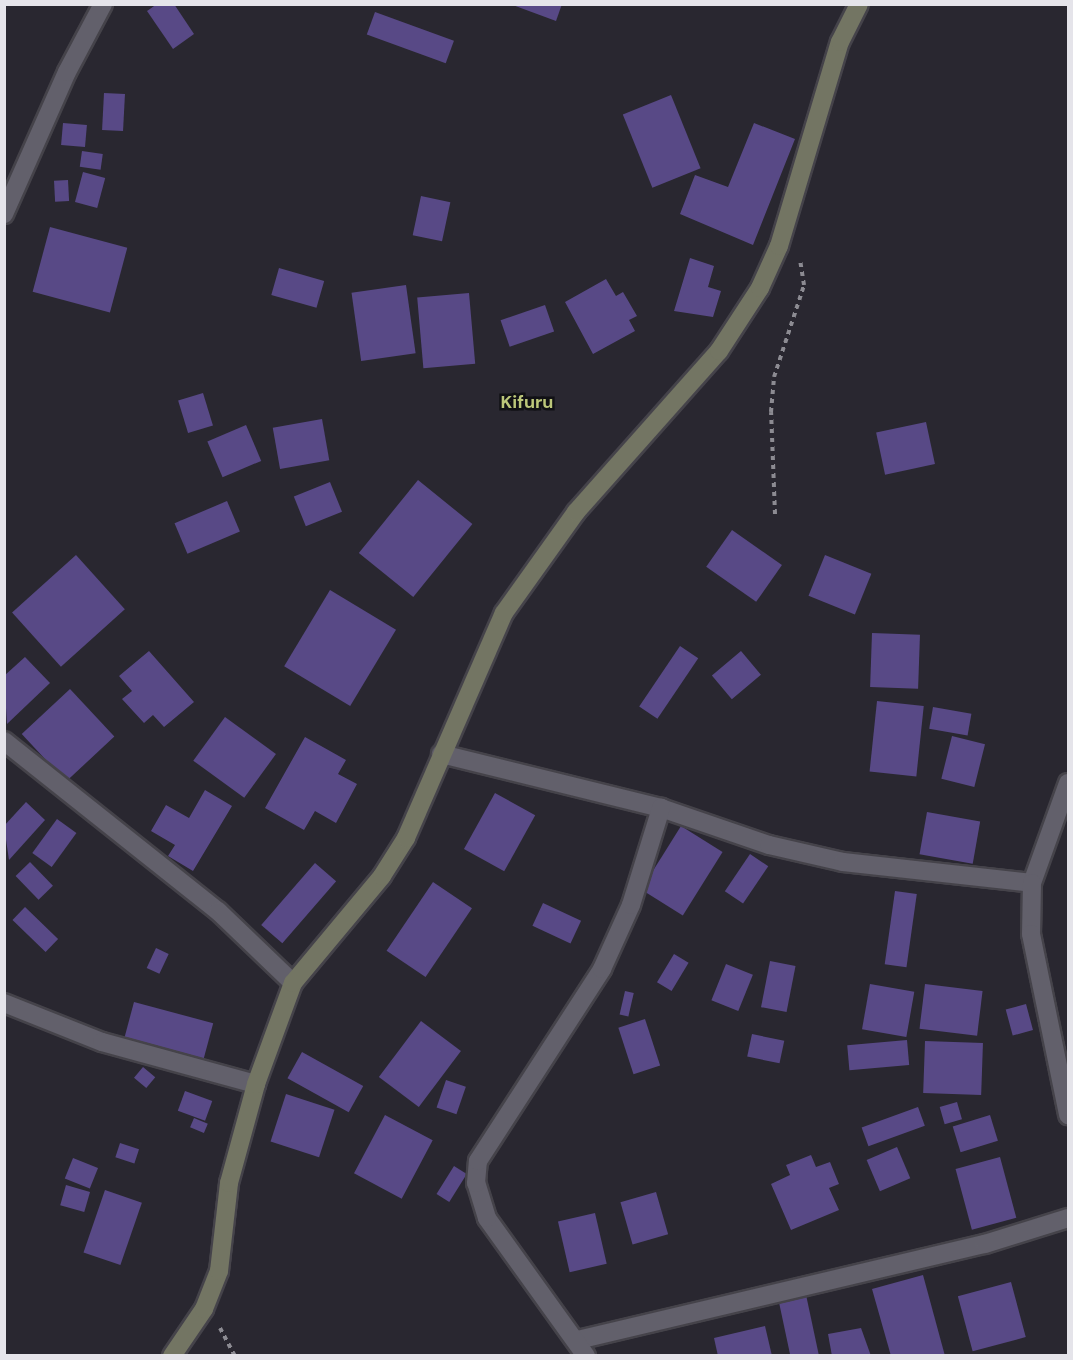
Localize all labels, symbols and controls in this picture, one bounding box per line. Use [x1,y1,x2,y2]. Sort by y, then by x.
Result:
district label: Kifuru [501,391,553,413]

